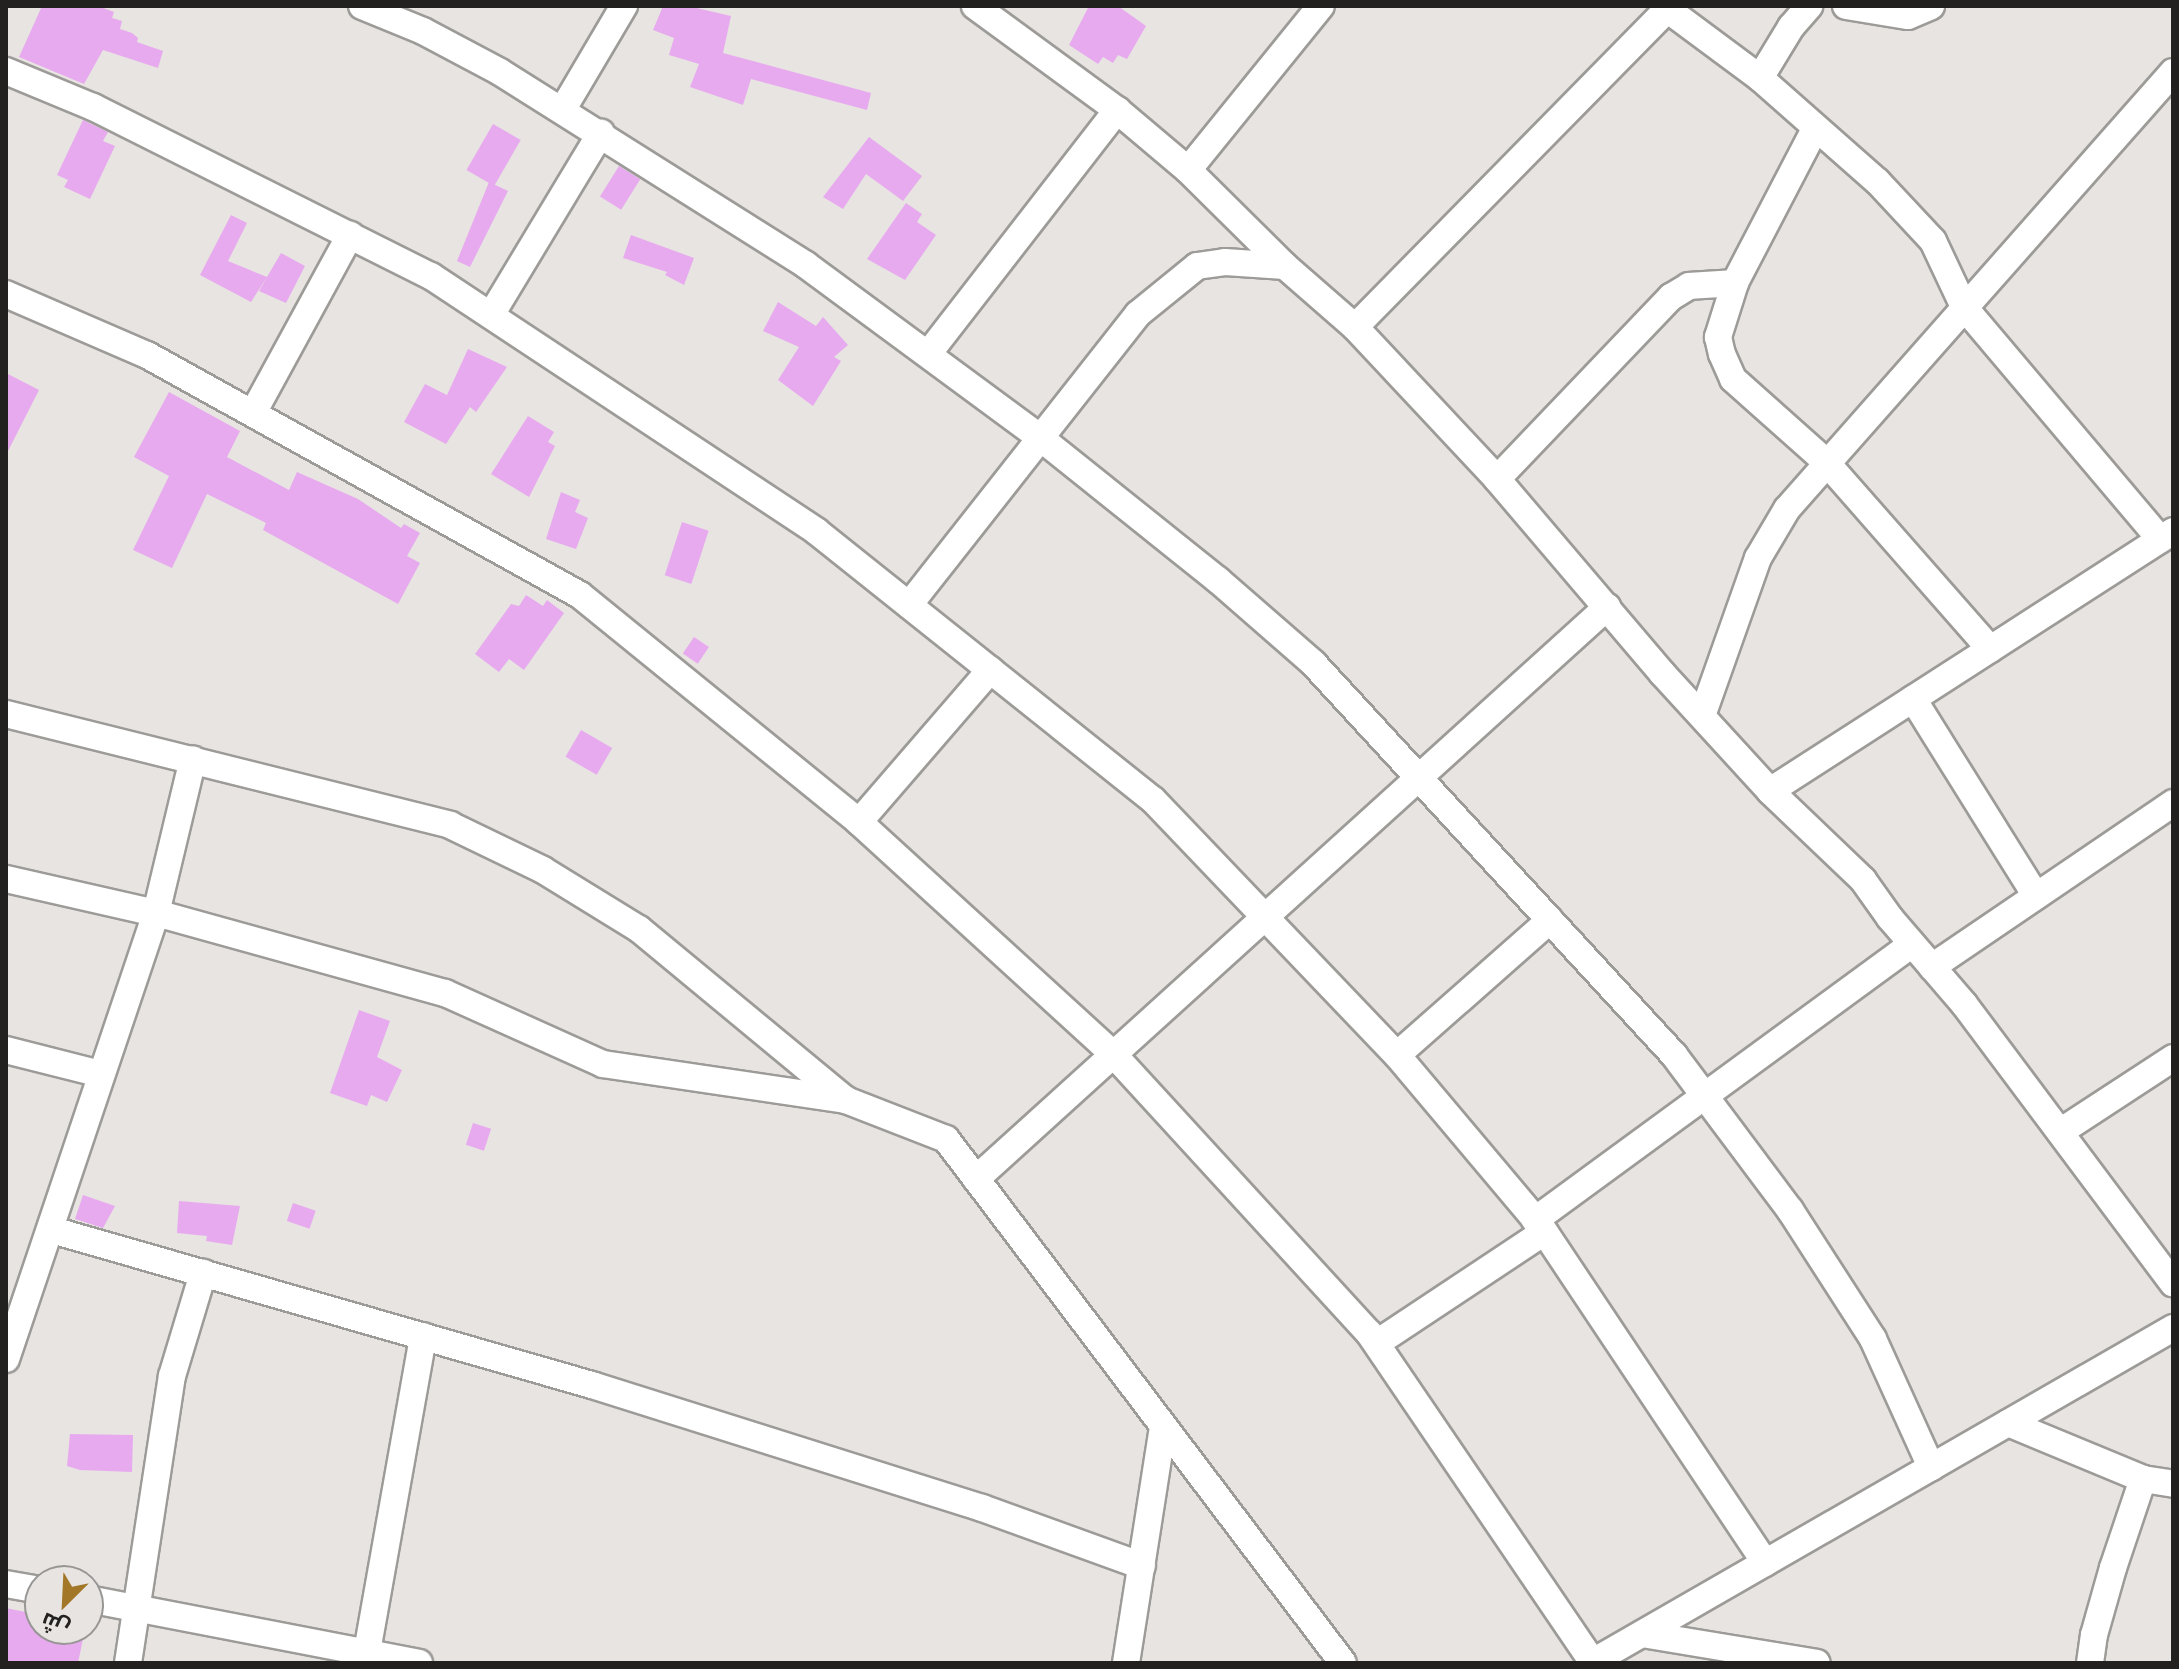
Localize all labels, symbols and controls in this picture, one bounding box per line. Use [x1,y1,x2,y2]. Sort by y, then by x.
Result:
north arrow [24,1565,104,1645]
text: ش [34,1600,76,1650]

